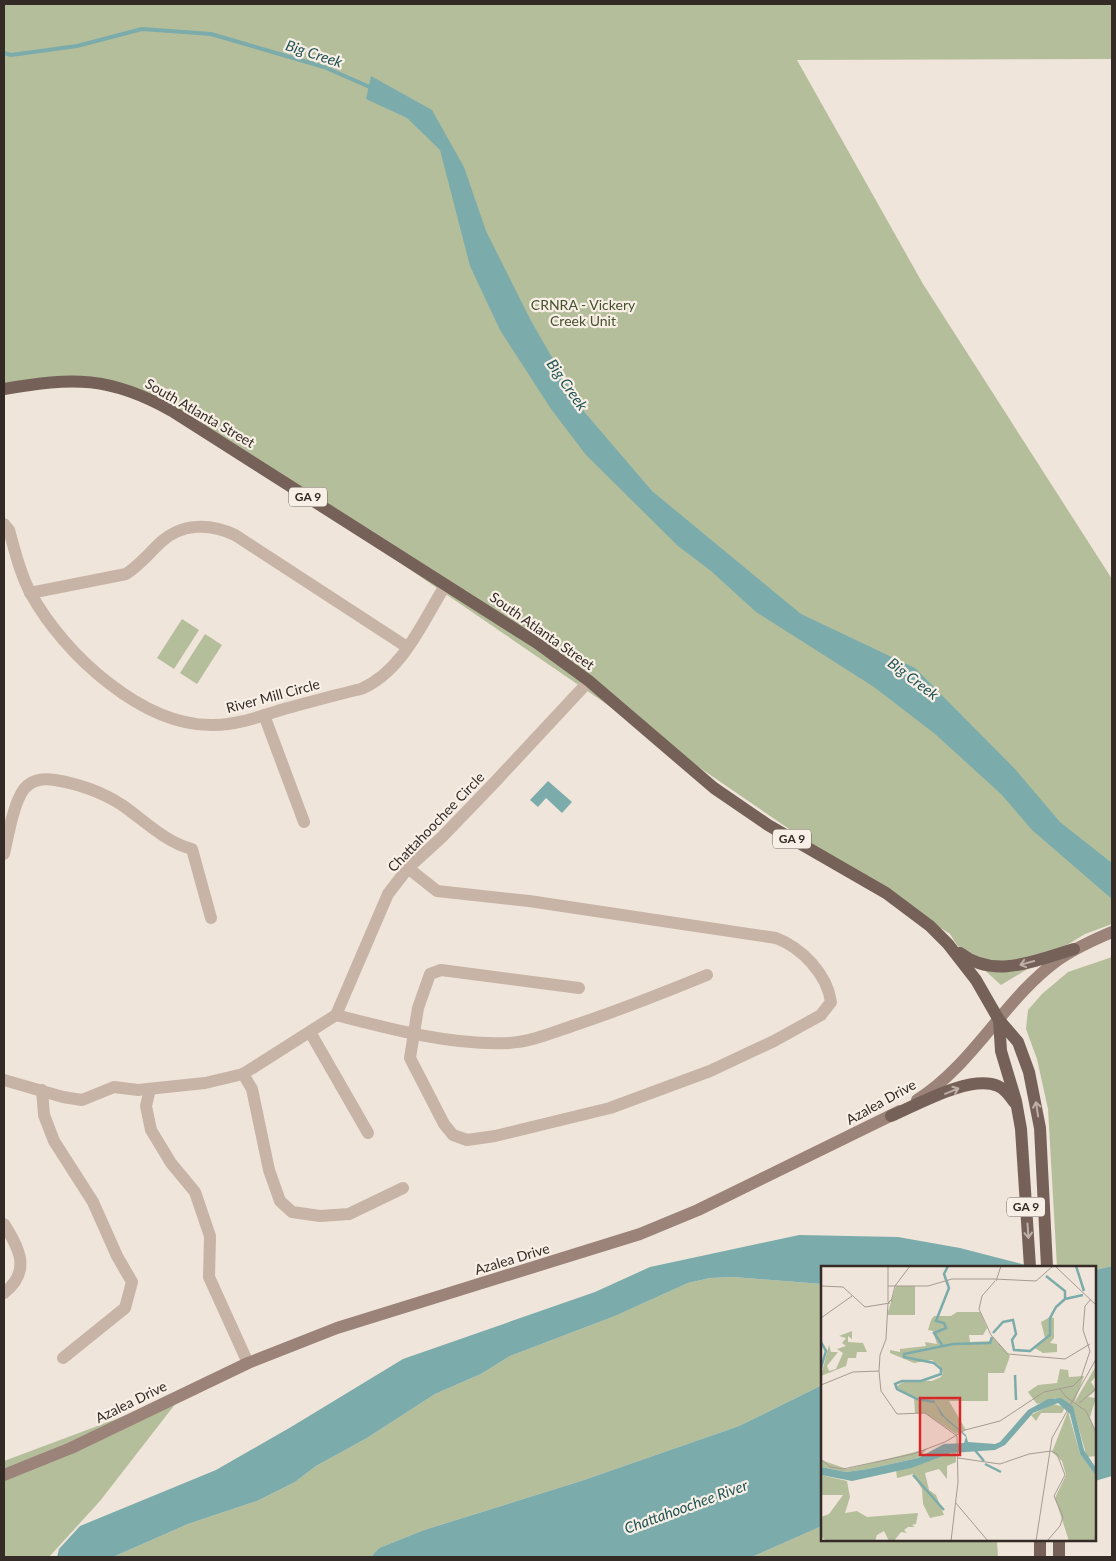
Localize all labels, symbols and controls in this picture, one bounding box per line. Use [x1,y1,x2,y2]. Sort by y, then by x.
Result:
water label: Big Creek [284,35,346,71]
park label: CRNRA - Vickery Creek Unit [531,296,636,329]
water label: Big Creek [544,355,593,414]
street label: South Atlanta Street [142,374,258,451]
road number: GA 9 [289,488,327,507]
street label: South Atlanta Street [487,588,598,673]
water label: Big Creek [885,653,943,704]
street label: River Mill Circle [224,675,322,716]
street label: Chattahoochee Circle [384,768,488,875]
road number: GA 9 [773,830,811,849]
one-way arrow [1019,958,1035,968]
street label: Azalea Drive [843,1075,919,1128]
one-way arrow [944,1086,959,1095]
one-way arrow [1032,1101,1042,1117]
road number: GA 9 [1007,1198,1045,1216]
one-way arrow [1023,1222,1032,1238]
street label: Azalea Drive [472,1239,551,1278]
inset map [821,1266,1096,1541]
street label: Azalea Drive [92,1377,169,1426]
water label: Chattahoochee River [622,1475,751,1537]

